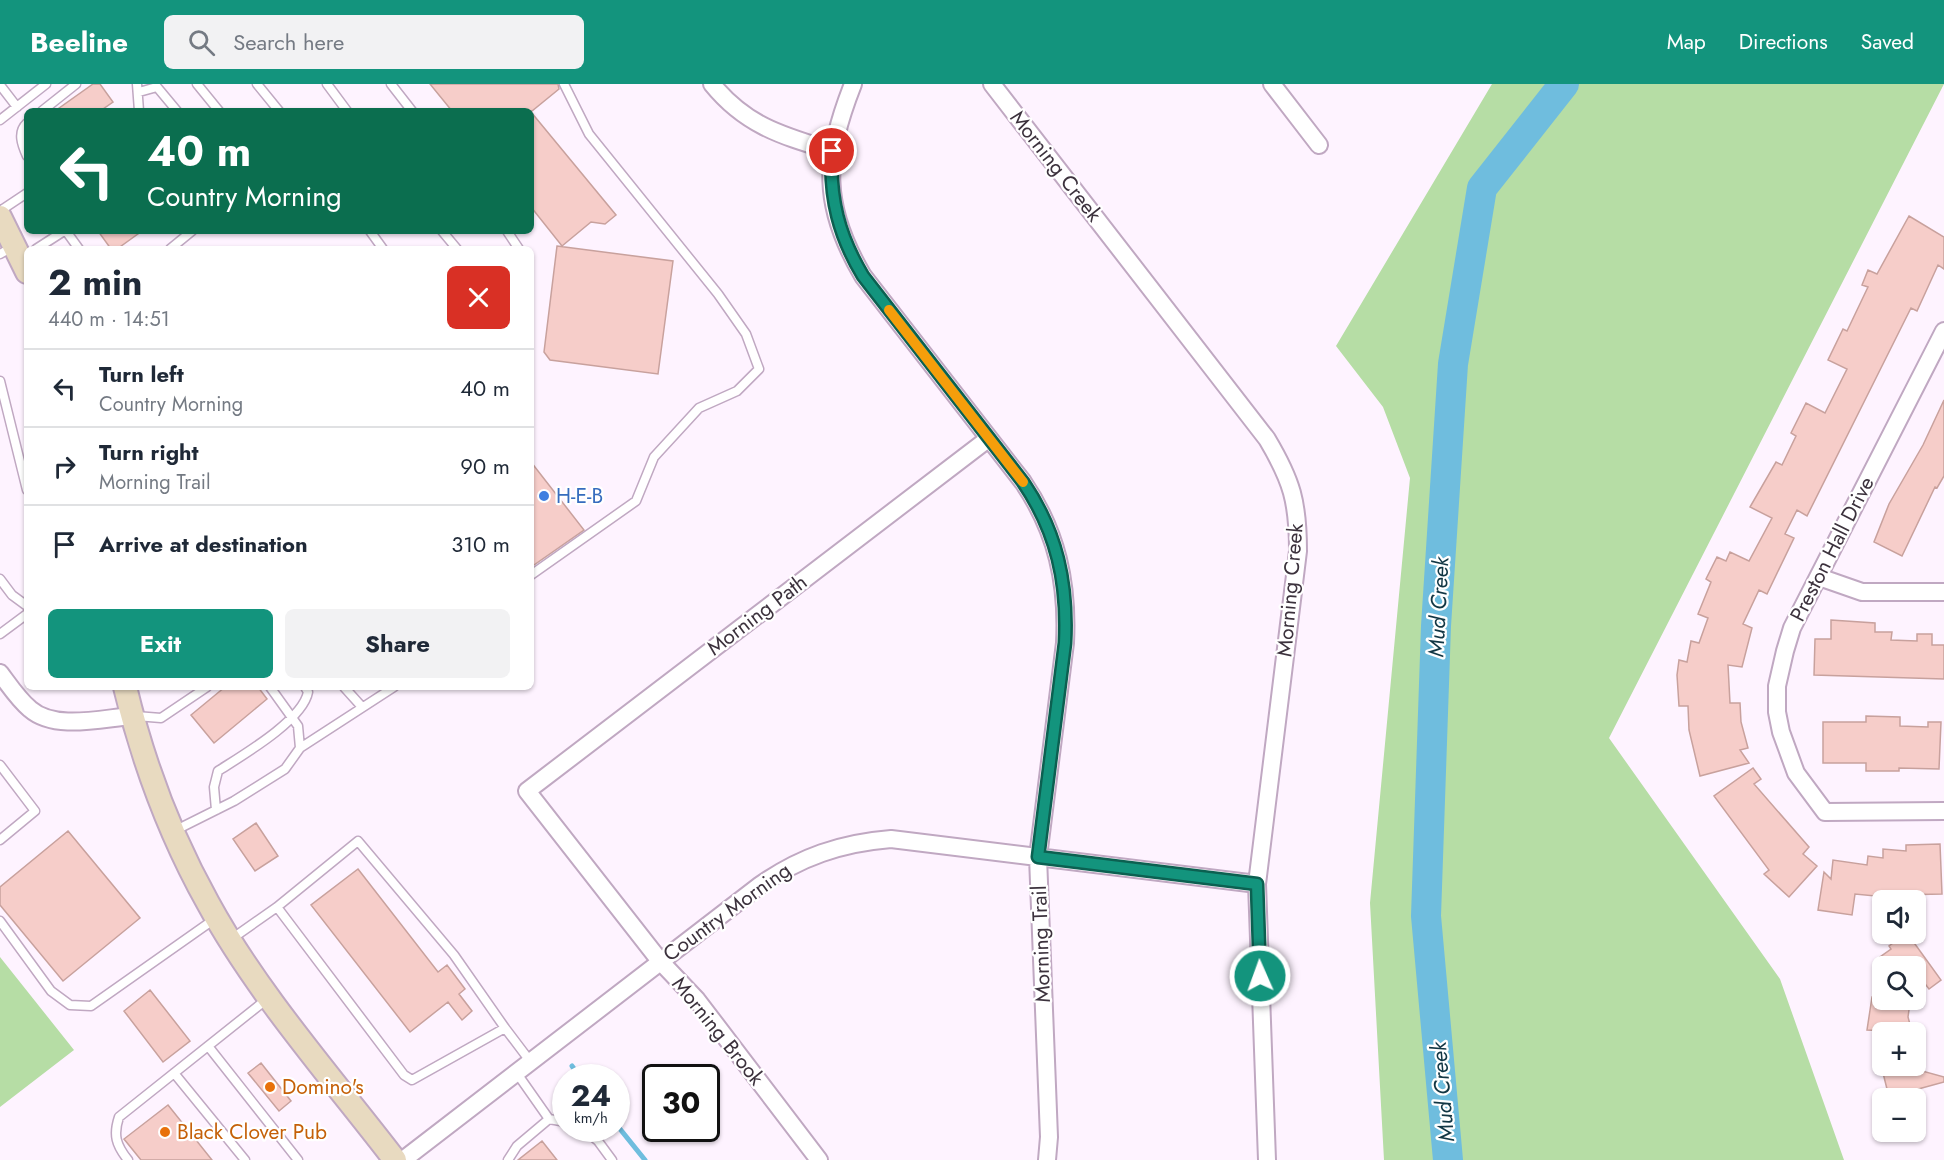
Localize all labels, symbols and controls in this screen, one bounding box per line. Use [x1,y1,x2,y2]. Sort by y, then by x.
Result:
search box [164,15,584,69]
text: Beeline [30,22,128,63]
icon: search [185,26,218,59]
text: Search here [233,26,344,58]
text: Map [1667,27,1706,57]
text: Directions [1739,27,1828,57]
text: Saved [1861,27,1914,57]
street label: Morning Creek [1003,104,1109,228]
text: 40 m [147,121,251,182]
pin [806,125,857,176]
icon: left [48,132,126,210]
icon: arrive [815,134,848,167]
text: Country Morning [147,177,342,216]
text: 2 min [48,256,143,308]
button: close [447,266,510,329]
text: 440 m · 14:51 [48,305,170,334]
text: Turn left [99,358,184,390]
icon: left [48,372,81,405]
text: 40 m [460,372,510,404]
text: Country Morning [99,390,243,419]
text: Turn right [99,436,199,468]
icon: right [48,450,81,483]
text: 90 m [460,450,510,482]
text: Morning Trail [99,468,211,497]
street label: Preston Hall Drive [1783,471,1882,627]
place label: H-E-B [556,481,603,511]
marker: H-E-B [537,489,551,503]
street label: Morning Creek [1269,521,1311,658]
icon: arrive [48,528,81,561]
text: Arrive at destination [99,528,308,560]
text: 310 m [451,528,510,560]
water label: Mud Creek [1419,554,1457,658]
street label: Morning Path [701,567,813,663]
button: Exit [48,609,273,678]
button: Share [285,609,510,678]
street label: Country Morning [657,855,797,969]
street label: Morning Trail [1024,885,1058,1003]
map controls [1872,890,1926,1142]
button: sound [1872,890,1926,944]
position arrow [1228,944,1292,1008]
button: search [1872,956,1926,1010]
street label: Morning Brook [665,970,772,1092]
button: + [1872,1022,1926,1076]
water label: Mud Creek [1422,1039,1462,1143]
speed limit sign: 30 [642,1064,720,1142]
place label: Domino's [282,1072,364,1102]
text: 24 [571,1074,611,1117]
marker: Domino's [263,1080,277,1094]
button: − [1872,1088,1926,1142]
text: km/h [574,1107,608,1129]
place label: Black Clover Pub [177,1117,327,1147]
marker: Black Clover Pub [158,1125,172,1139]

